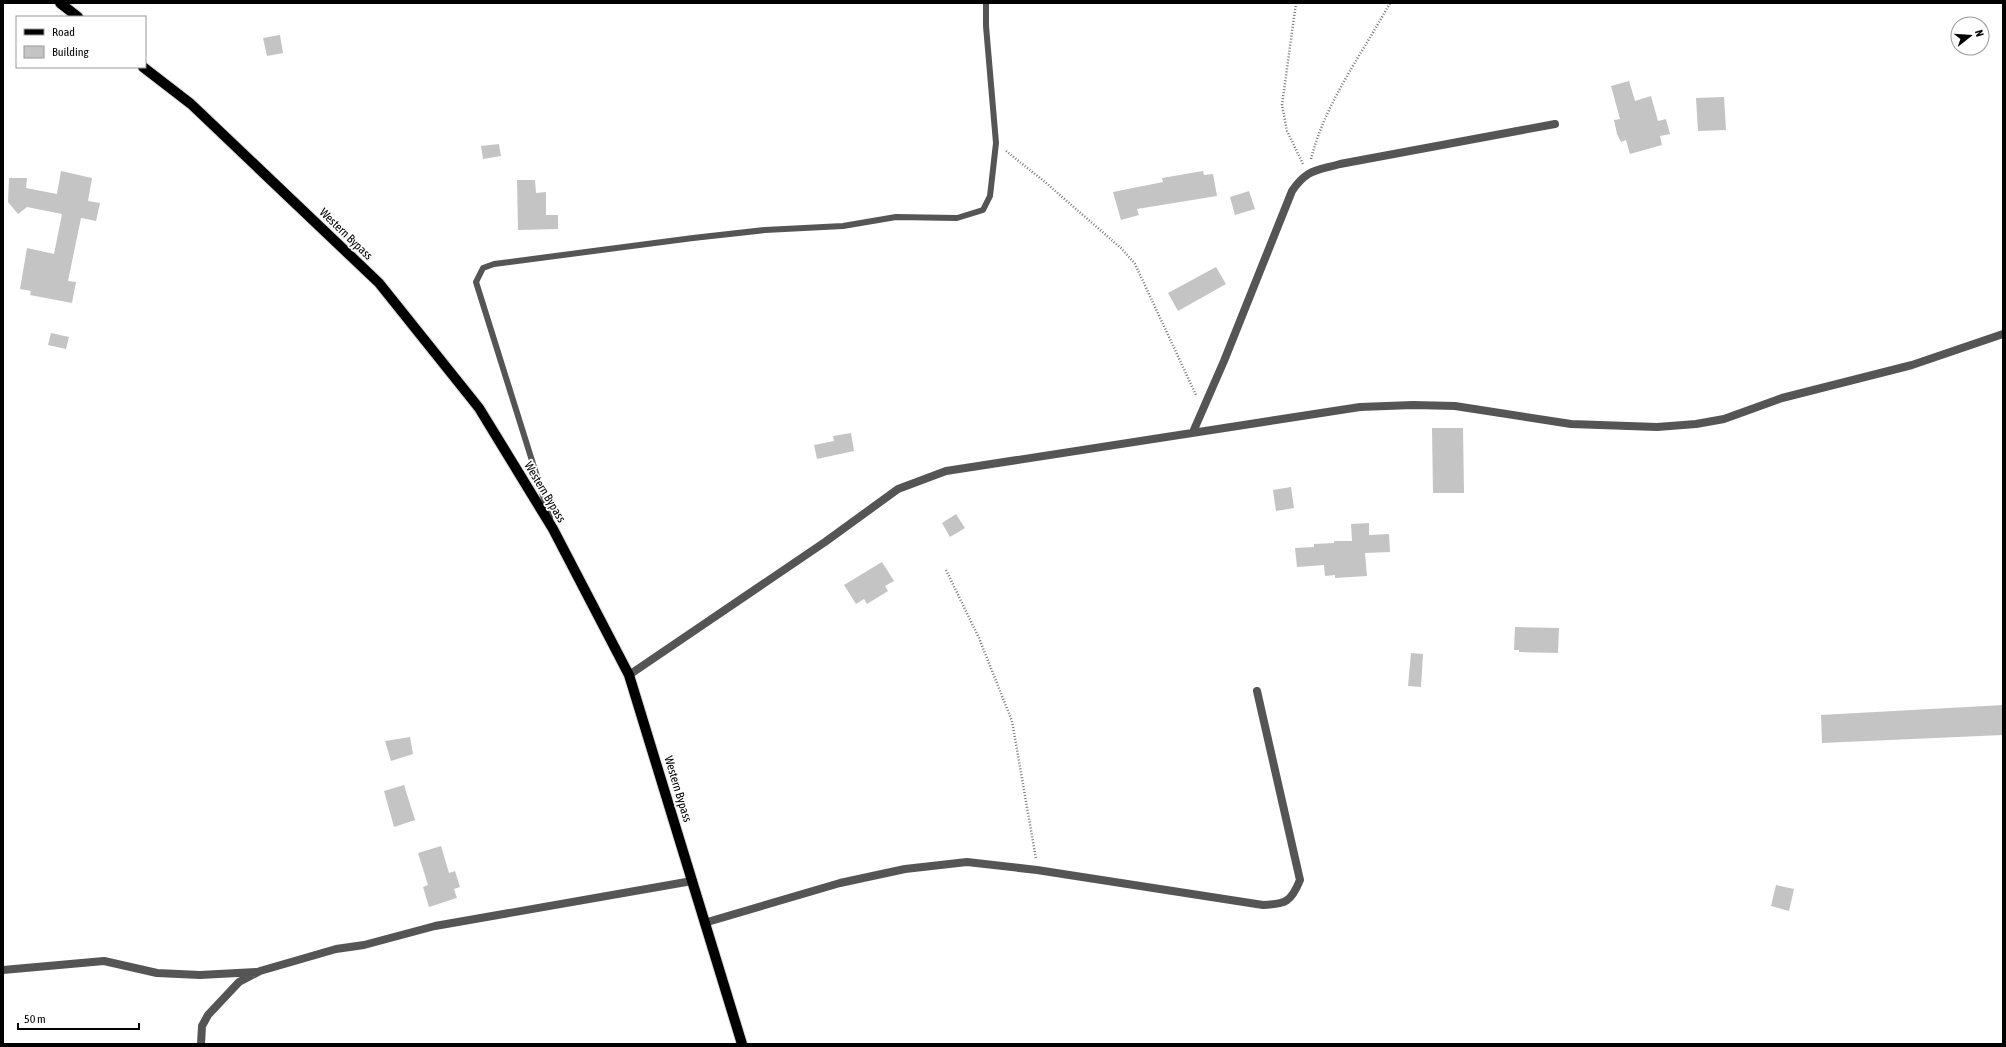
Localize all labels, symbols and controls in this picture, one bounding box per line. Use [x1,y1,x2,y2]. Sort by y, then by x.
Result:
legend [16,16,146,68]
north arrow [1950,16,1990,56]
text: Road [52,25,75,39]
text: N [1973,28,1986,38]
text: Building [52,45,90,59]
street label: Western Bypass [317,205,375,263]
street label: Western Bypass [521,459,569,525]
street label: Western Bypass [661,754,695,824]
scale bar [18,1005,139,1031]
text: 50 m [24,1012,46,1026]

